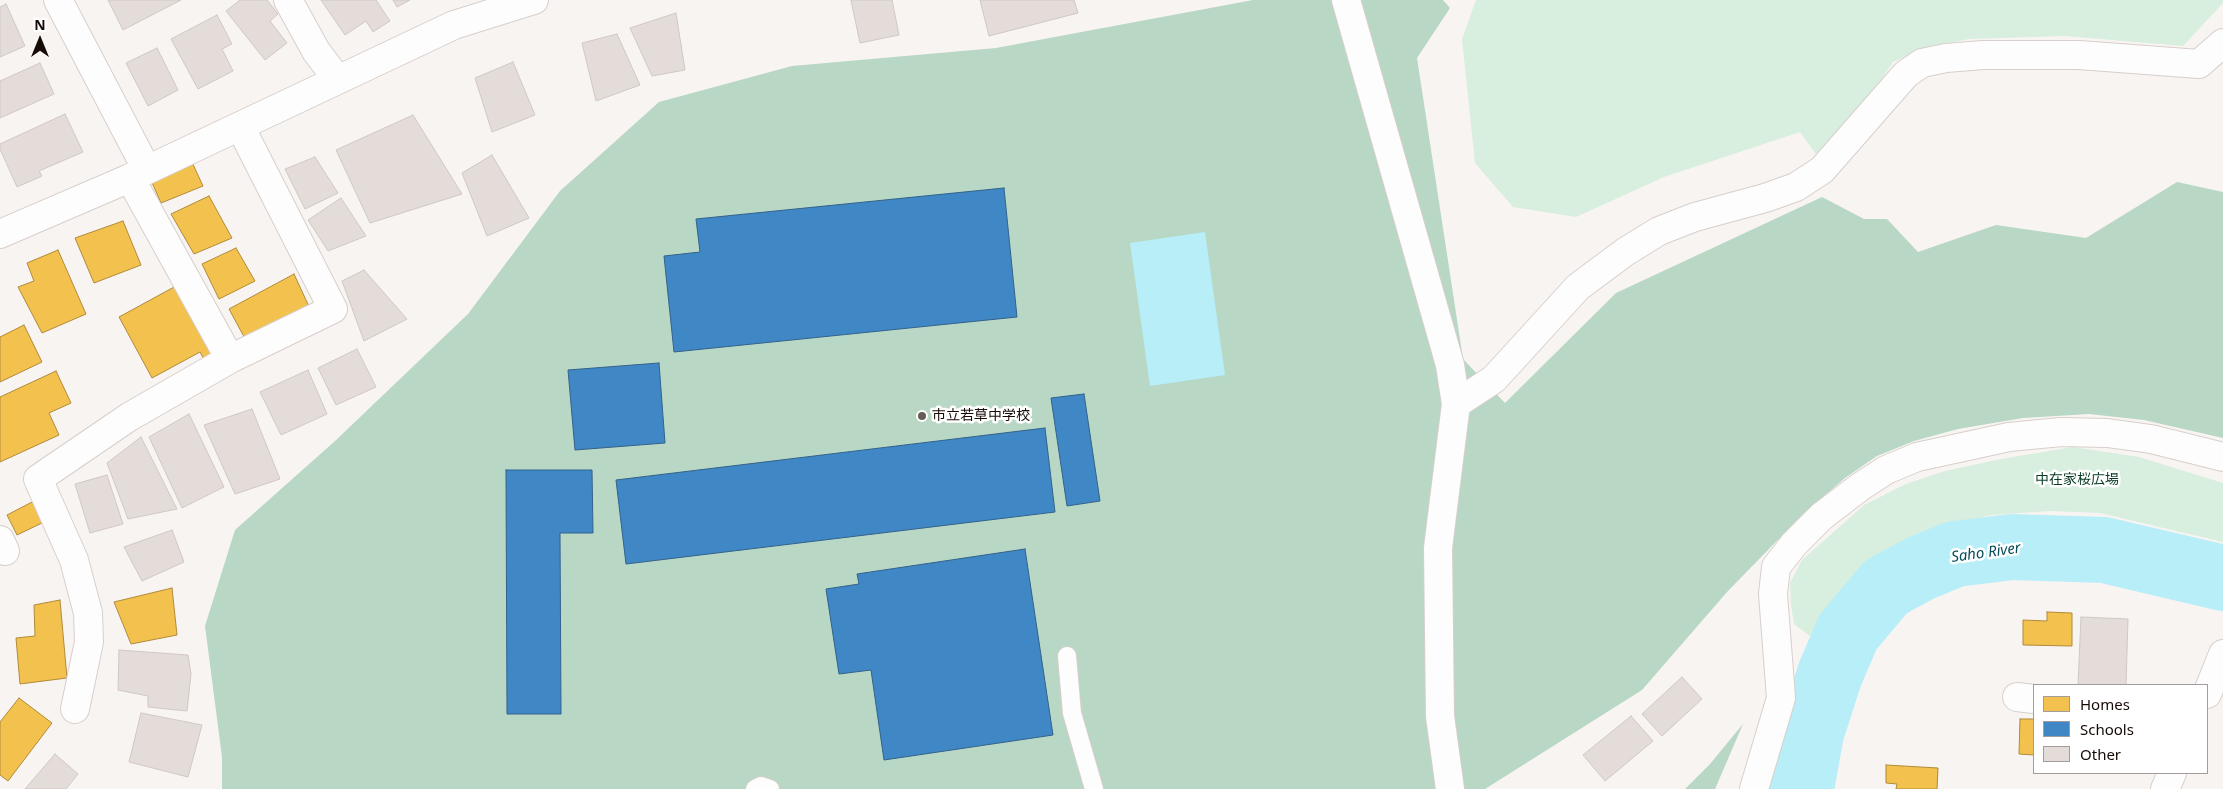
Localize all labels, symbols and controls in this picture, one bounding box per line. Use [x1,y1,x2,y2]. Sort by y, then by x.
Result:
north arrow [15,15,65,65]
text: N [34,15,46,34]
place label: 市立若草中学校 [932,408,1030,424]
marker: 市立若草中学校 [916,410,928,422]
park label: 中在家桜広場 [2035,472,2119,488]
water label: Saho River [1950,539,2022,567]
legend [2033,684,2208,774]
text: Homes [2080,694,2130,714]
text: Schools [2080,719,2134,739]
text: Other [2080,744,2121,764]

